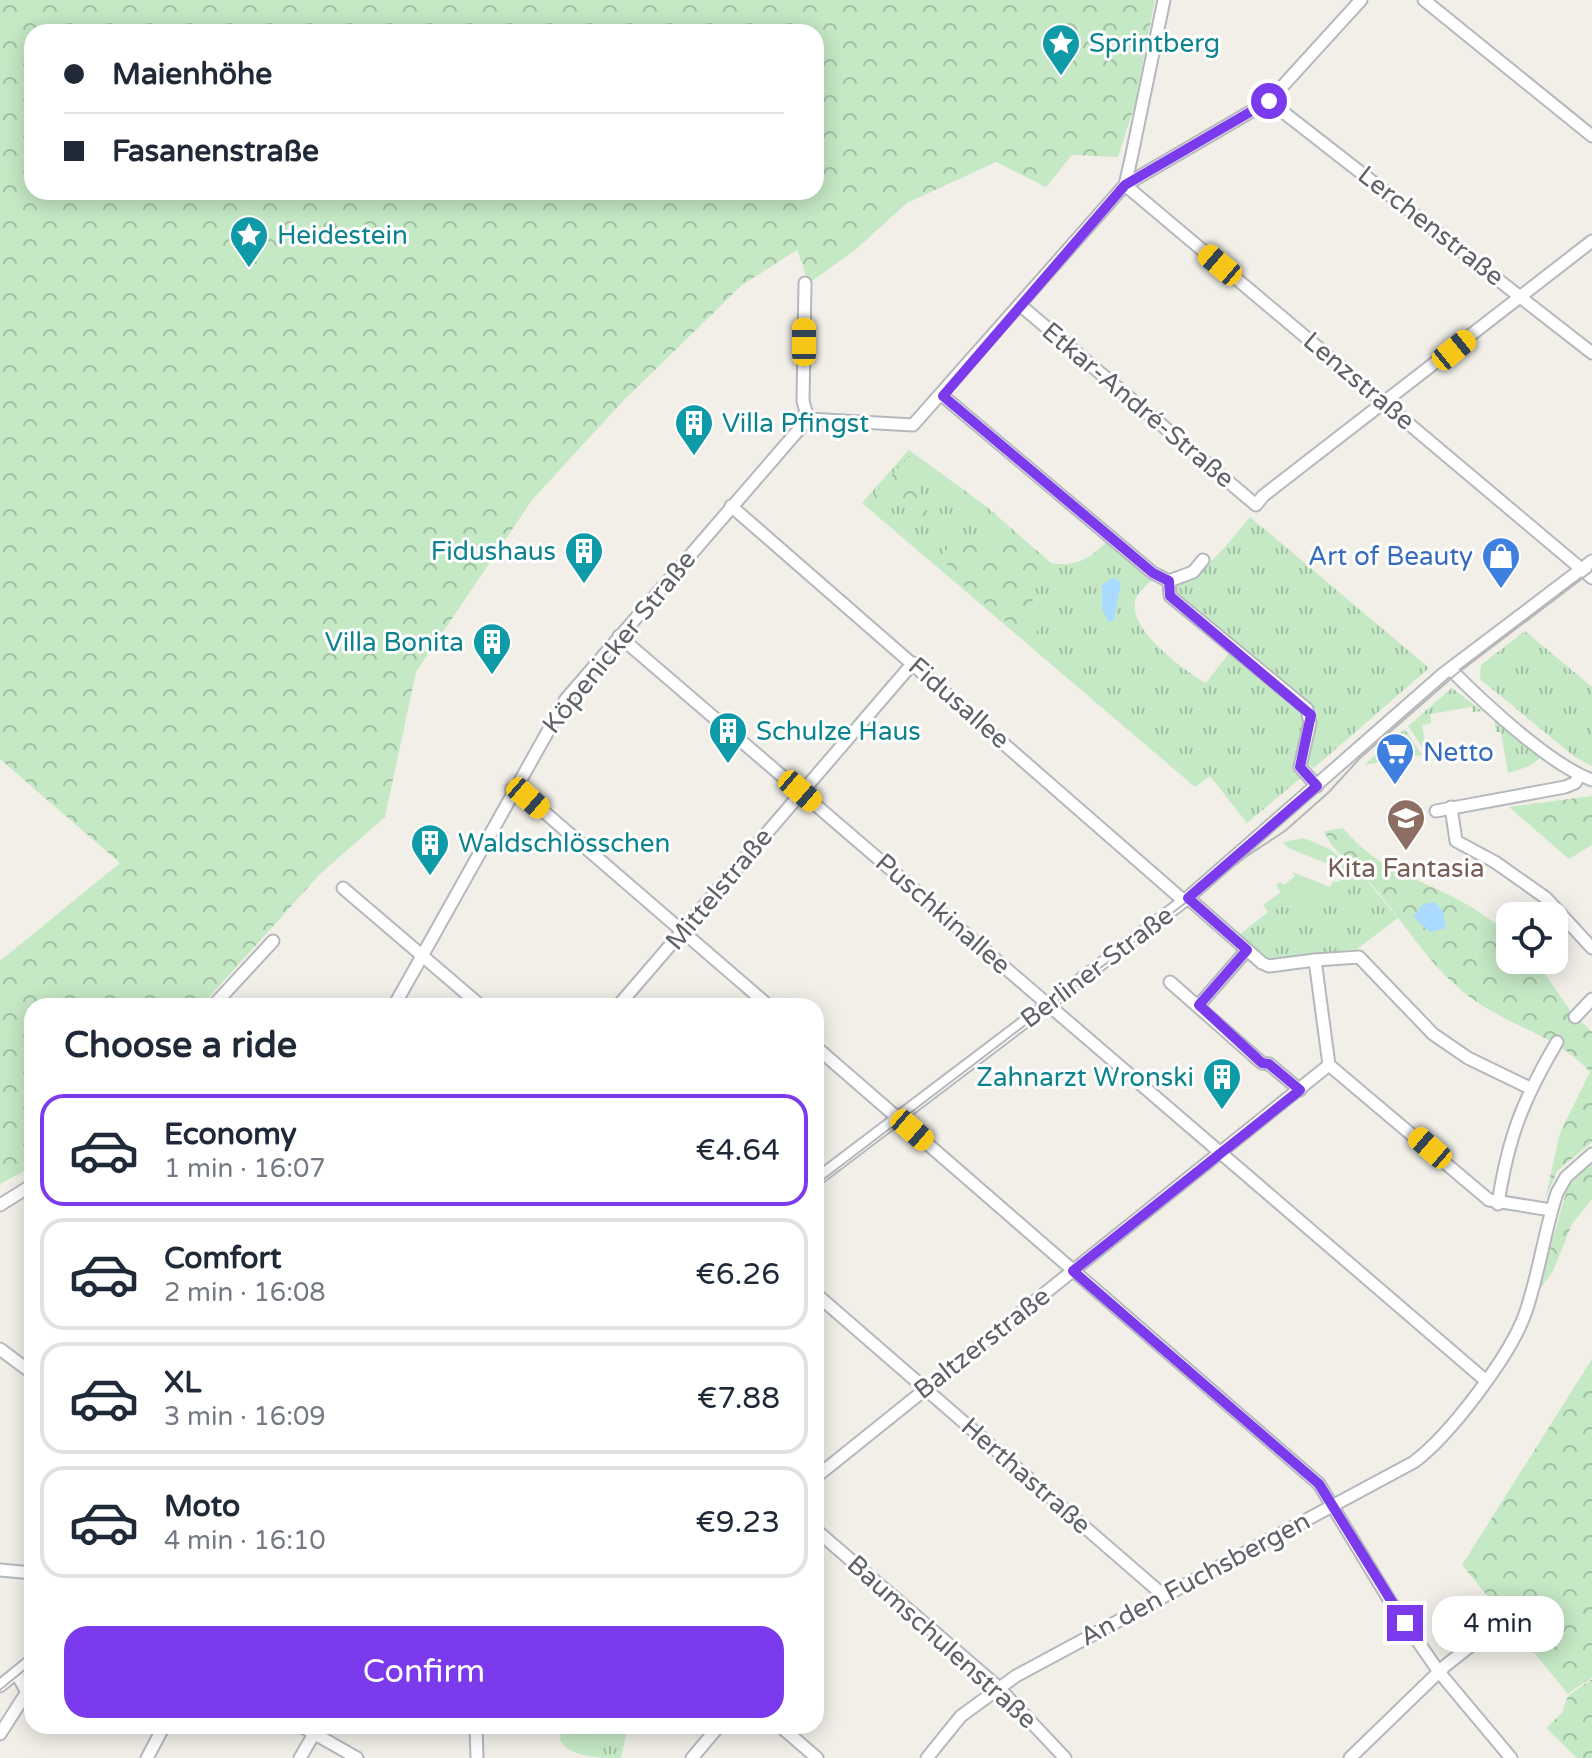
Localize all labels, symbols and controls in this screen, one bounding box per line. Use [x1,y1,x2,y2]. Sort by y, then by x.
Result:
place icon: Sprintberg [1040,22,1082,77]
place label: Sprintberg [1089,28,1220,59]
text: Maienhöhe [112,56,272,93]
route start [1251,83,1287,119]
text: Fasanenstraße [112,133,319,170]
street label: Lerchenstraße [1352,159,1510,293]
place icon: Heidestein [228,214,270,269]
place label: Heidestein [277,220,408,251]
car [1194,240,1246,290]
street label: Etkar-André-Straße [1036,316,1240,494]
car [792,318,816,366]
street label: Lenzstraße [1297,325,1421,437]
car [1428,326,1480,374]
building icon: Villa Pfingst [673,402,715,457]
place label: Villa Pfingst [722,408,869,439]
building icon: Fidushaus [563,530,605,585]
shop icon: Art of Beauty [1480,535,1522,590]
place label: Fidushaus [431,536,556,567]
place label: Art of Beauty [1308,541,1473,572]
street label: Köpenicker Straße [536,544,702,740]
building icon: Villa Bonita [471,621,513,676]
place label: Villa Bonita [325,627,464,658]
street label: Fidusallee [902,651,1016,755]
building icon: Schulze Haus [707,710,749,765]
place label: Schulze Haus [756,716,921,747]
supermarket icon: Netto [1374,731,1416,786]
place label: Netto [1423,737,1494,768]
car [774,766,826,816]
car [502,773,554,823]
school or university icon: Kita Fantasia [1385,797,1427,852]
building icon: Waldschlösschen [409,822,451,877]
street label: Mittelstraße [659,822,779,956]
place label: Waldschlösschen [458,828,670,859]
street label: Puschkinallee [869,847,1017,981]
place label: Kita Fantasia [1327,853,1485,884]
street label: Berliner Straße [1014,899,1180,1035]
map controls [1496,902,1568,974]
button: locate [1496,902,1568,974]
text: Choose a ride [64,1024,297,1067]
building icon: Zahnarzt Wronski [1201,1056,1243,1111]
place label: Zahnarzt Wronski [976,1062,1194,1093]
car [886,1105,938,1155]
icon: car [68,1114,140,1186]
text: Economy [164,1116,297,1153]
car [1404,1123,1456,1173]
text: €4.64 [695,1132,780,1169]
text: 1 min · 16:07 [164,1153,326,1184]
icon: car [68,1238,140,1310]
text: Comfort [164,1240,282,1277]
text: €6.26 [695,1256,780,1293]
text: 2 min · 16:08 [164,1277,326,1308]
street label: Baltzerstraße [908,1280,1056,1406]
icon: car [68,1362,140,1434]
text: XL [164,1364,201,1401]
text: €7.88 [697,1380,780,1417]
text: 3 min · 16:09 [164,1401,326,1432]
street label: Herthastraße [955,1411,1097,1541]
icon: car [68,1486,140,1558]
text: Moto [164,1488,240,1525]
text: €9.23 [695,1504,780,1541]
street label: An den Fuchsbergen [1075,1505,1315,1653]
text: 4 min · 16:10 [164,1525,326,1556]
street label: Baumschulenstraße [841,1549,1043,1735]
callout: 4 min [1433,1595,1565,1651]
route end [1387,1605,1423,1641]
text: 4 min [1463,1608,1533,1639]
button: Confirm [64,1626,784,1718]

